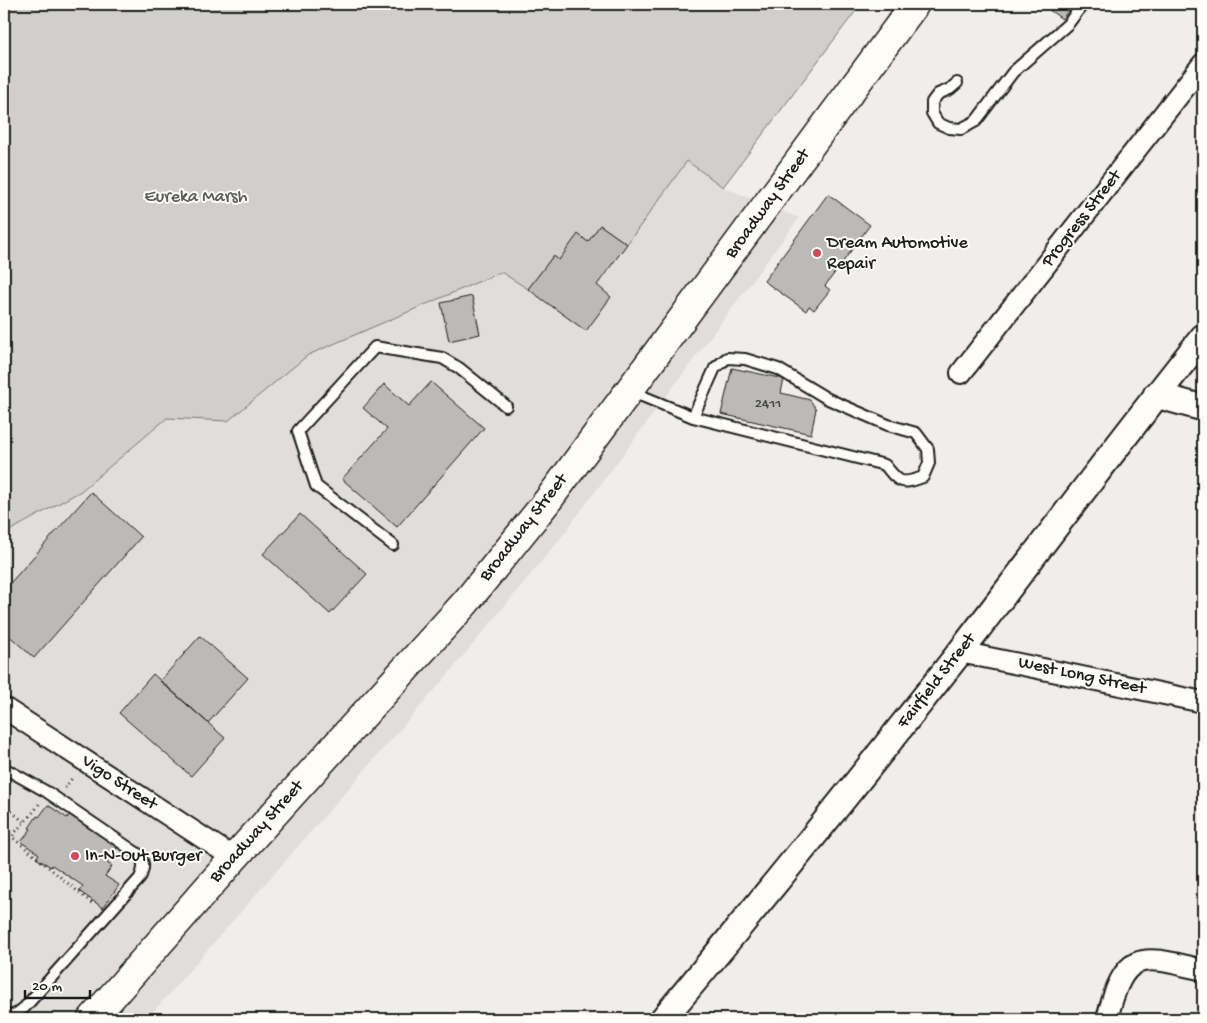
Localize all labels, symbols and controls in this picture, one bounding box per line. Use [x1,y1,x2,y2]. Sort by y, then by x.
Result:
street label: Broadway Street [721,144,816,264]
street label: Progress Street [1037,165,1127,272]
park label: Eureka Marsh [145,187,248,208]
place label: Dream Automotive Repair [826,233,968,275]
marker: Dream Automotive Repair [811,247,823,259]
house number: 2411 [755,395,781,413]
street label: Broadway Street [475,469,573,587]
street label: Fairfield Street [893,628,982,734]
street label: West Long Street [1016,652,1149,700]
street label: Vigo Street [76,750,162,816]
street label: Broadway Street [205,775,310,888]
place label: In-N-Out Burger [85,846,203,867]
marker: In-N-Out Burger [69,850,81,862]
scale bar [25,968,90,1000]
text: 20 m [32,978,62,996]

